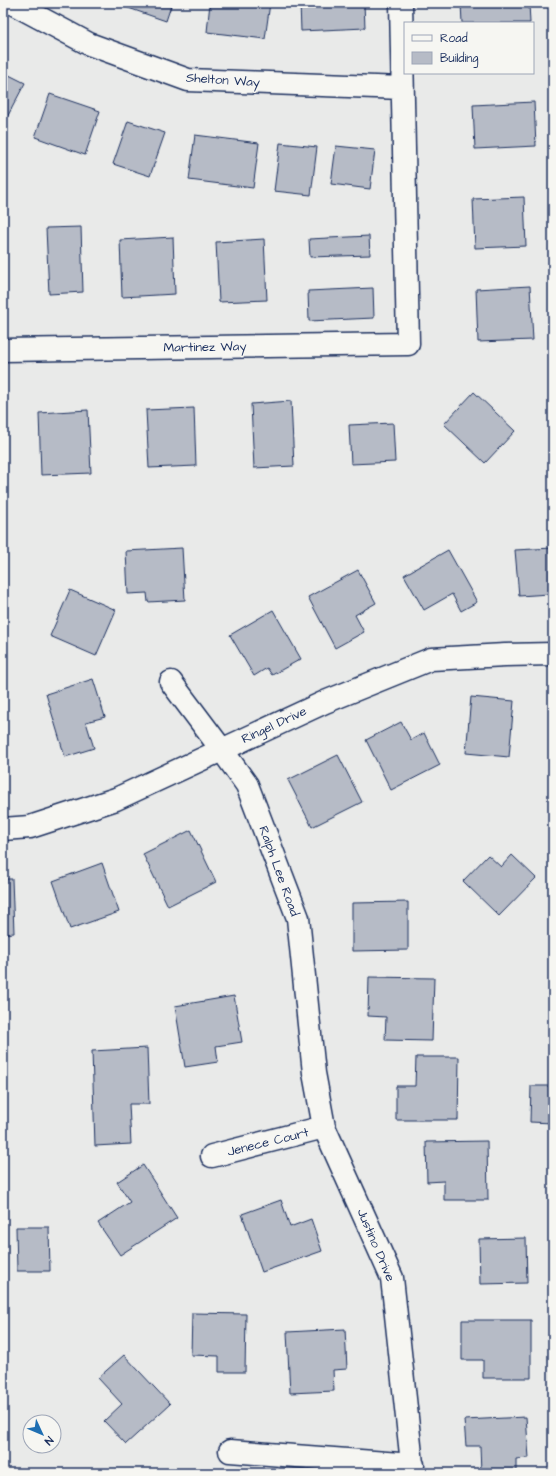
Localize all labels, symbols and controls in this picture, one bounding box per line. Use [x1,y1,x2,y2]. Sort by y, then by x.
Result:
legend [404,22,534,74]
text: Road [440,30,468,47]
text: Building [440,50,478,68]
street label: Shelton Way [185,68,261,93]
street label: Martinez Way [163,337,247,358]
street label: Ringel Drive [238,702,310,749]
street label: Ralph Lee Road [254,823,304,919]
street label: Jenece Court [225,1123,311,1161]
street label: Justino Drive [353,1206,399,1284]
north arrow [22,1414,62,1454]
text: N [41,1433,57,1448]

